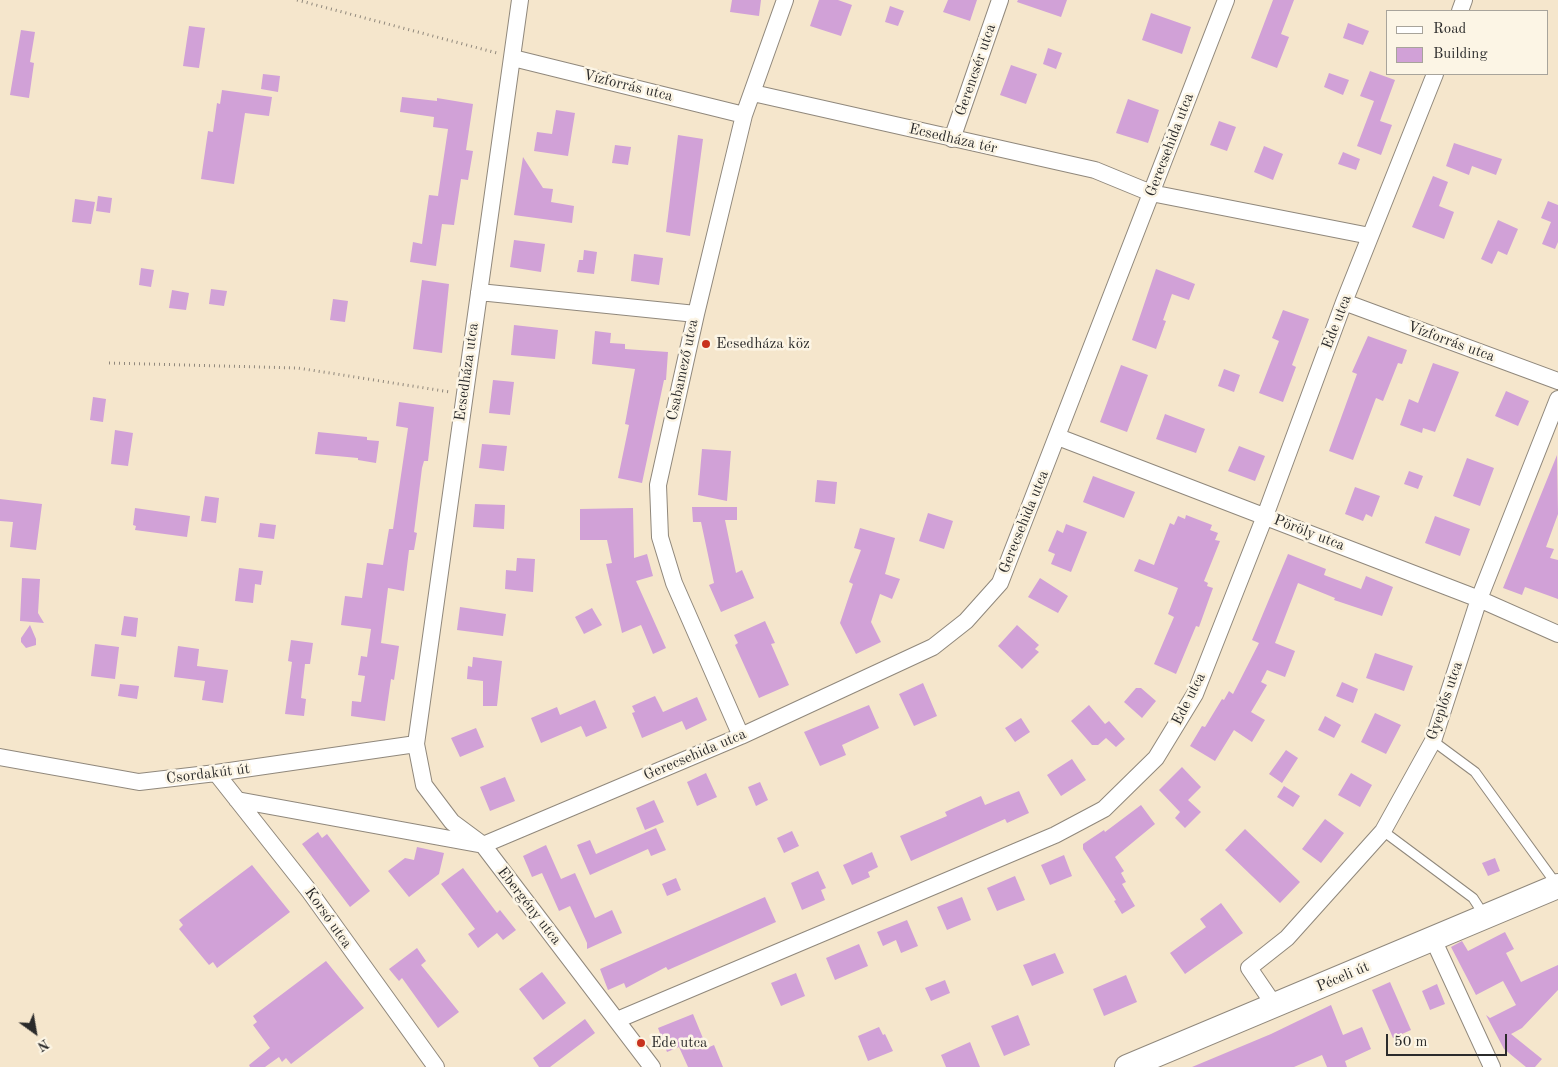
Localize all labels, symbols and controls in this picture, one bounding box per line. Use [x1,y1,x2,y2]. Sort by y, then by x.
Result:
legend [1386,10,1548,75]
street label: Gerencsér utca [952,22,1000,118]
text: Road [1433,22,1466,37]
text: Building [1433,47,1488,62]
street label: Vízforrás utca [581,66,675,106]
street label: Gerecsehida utca [1142,91,1198,199]
street label: Ecsedháza tér [907,120,999,158]
street label: Ede utca [1318,292,1356,352]
street label: Csabamező utca [663,318,703,422]
street label: Vízforrás utca [1405,318,1497,366]
street label: Ecsedháza utca [451,322,483,422]
place label: Ecsedháza köz [716,335,810,353]
marker: Ecsedháza köz [700,338,712,350]
street label: Gerecsehida utca [995,468,1053,576]
street label: Pöröly utca [1271,511,1347,555]
street label: Gyeplős utca [1423,659,1467,743]
street label: Ede utca [1168,670,1210,728]
street label: Gerecsehida utca [641,725,749,785]
street label: Csordakút út [165,760,251,788]
street label: Ebergény utca [493,864,565,948]
street label: Korsó utca [300,884,356,952]
street label: Péceli út [1314,958,1372,996]
north arrow [10,1007,60,1057]
scale bar [1388,1024,1509,1056]
place label: Ede utca [651,1034,707,1052]
text: 50 m [1394,1035,1428,1050]
text: N [35,1036,51,1053]
marker: Ede utca [635,1037,647,1049]

